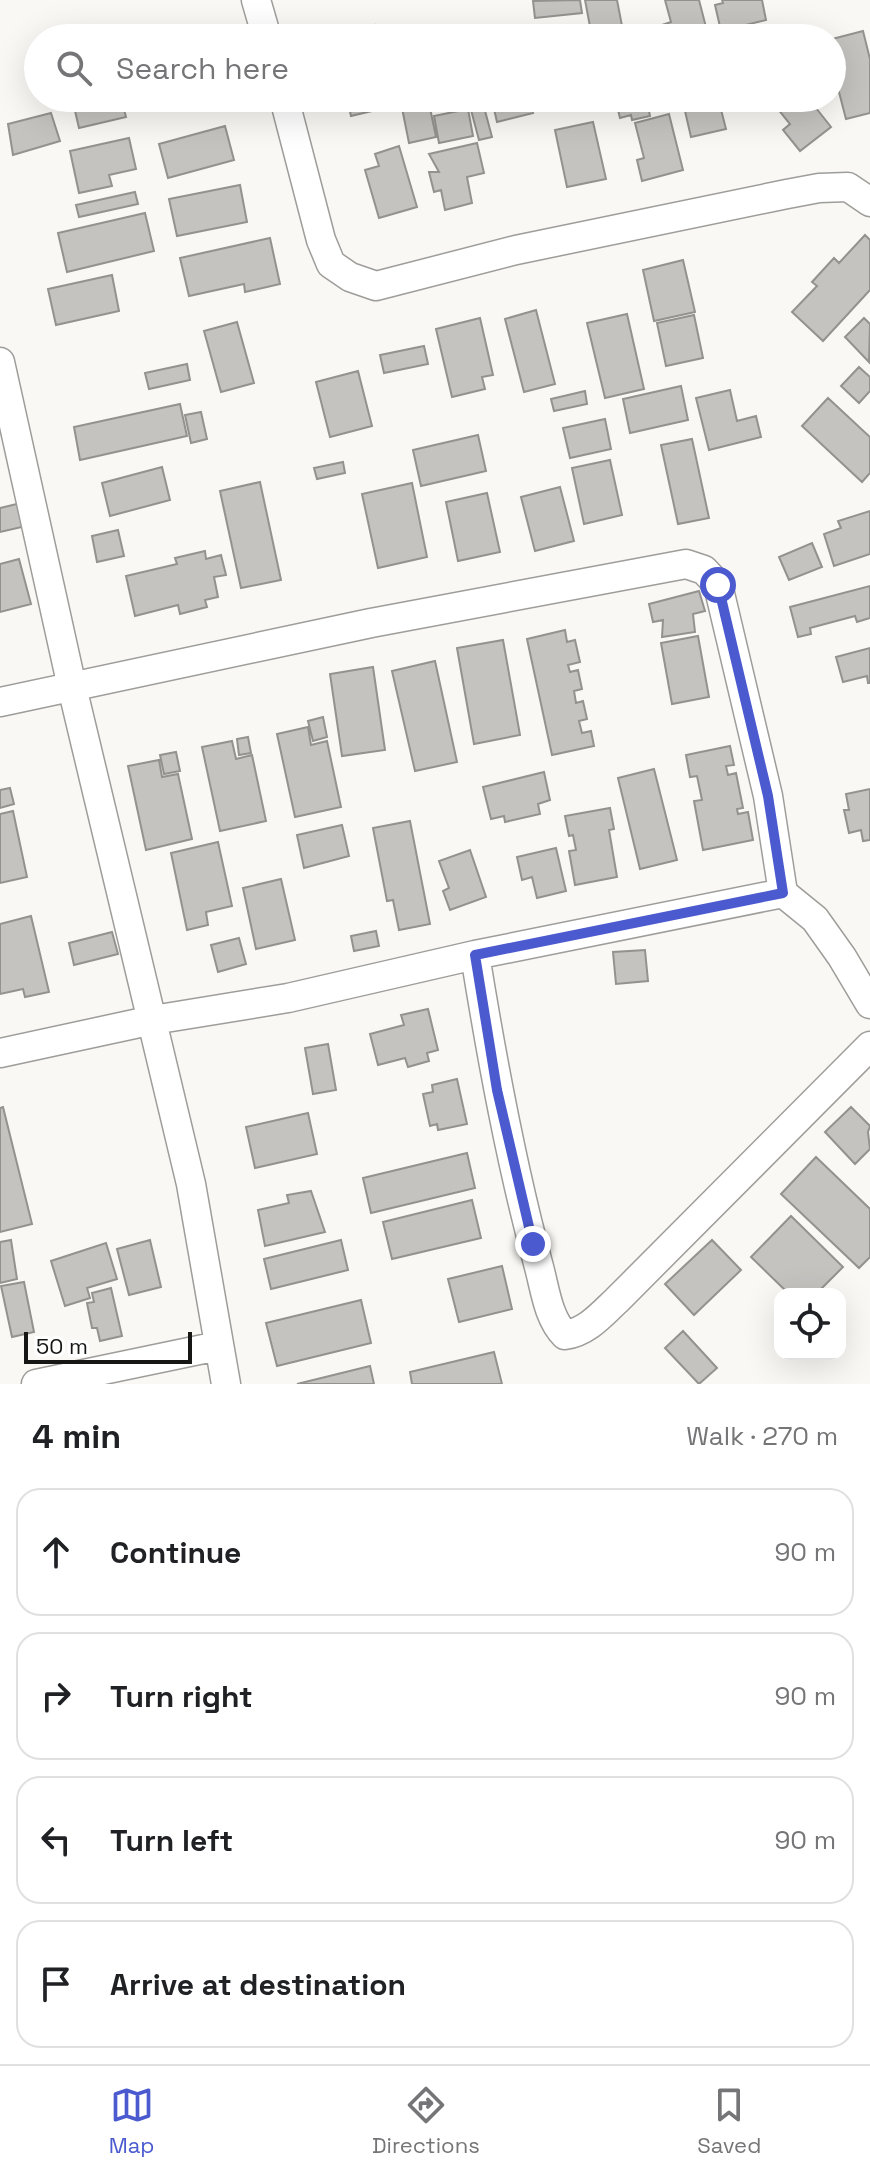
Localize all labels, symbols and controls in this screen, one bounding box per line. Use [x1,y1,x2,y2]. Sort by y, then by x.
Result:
search box [24,24,846,112]
icon: search [52,46,96,90]
text: Search here [116,49,289,88]
route start [700,567,736,603]
route end [515,1226,551,1262]
map controls [774,1288,846,1360]
button: locate [774,1288,846,1360]
scale bar [24,1328,192,1364]
text: 50 m [36,1332,88,1360]
text: 4 min [32,1415,121,1458]
text: Walk · 270 m [686,1419,838,1453]
icon: ahead [34,1530,78,1574]
text: Continue [110,1533,241,1572]
text: 90 m [774,1535,836,1569]
icon: right [34,1674,78,1718]
text: Turn right [110,1677,253,1716]
text: 90 m [774,1679,836,1713]
icon: left [34,1818,78,1862]
text: Turn left [110,1821,233,1860]
text: 90 m [774,1823,836,1857]
icon: arrive [34,1962,78,2006]
text: Arrive at destination [110,1965,406,2004]
tab: Map [109,2083,155,2159]
tab: Directions [372,2083,480,2159]
tab: Saved [697,2083,761,2159]

